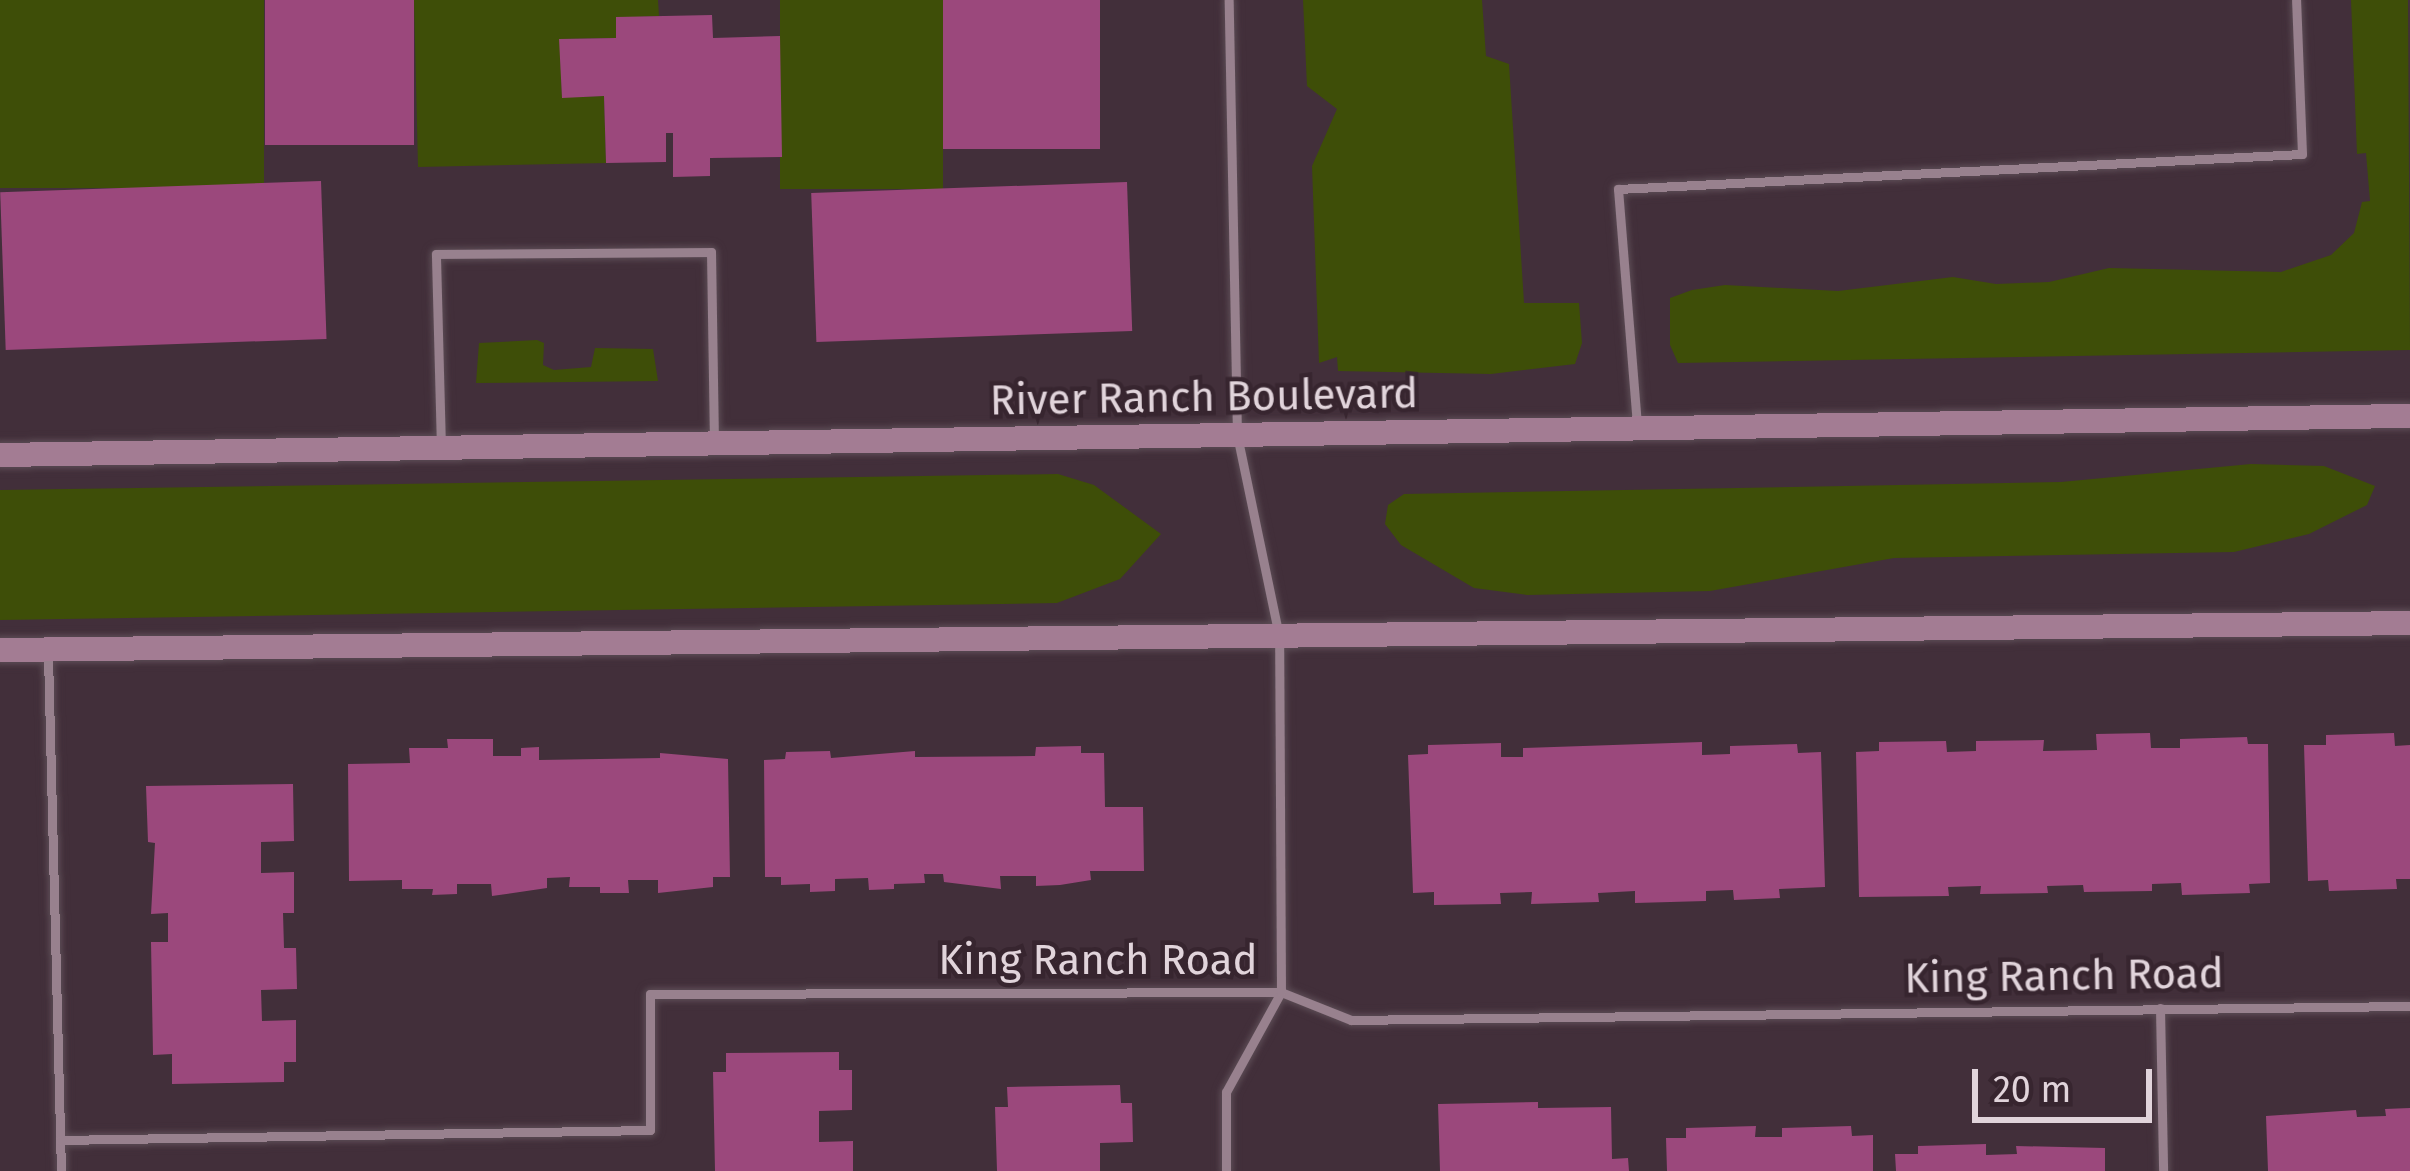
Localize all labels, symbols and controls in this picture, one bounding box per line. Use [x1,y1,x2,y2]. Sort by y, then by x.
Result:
street label: River Ranch Boulevard [989,368,1419,426]
street label: King Ranch Road [938,935,1258,985]
street label: King Ranch Road [1904,948,2224,1004]
scale bar [1978,1045,2158,1119]
text: 20 m [1993,1068,2071,1112]

